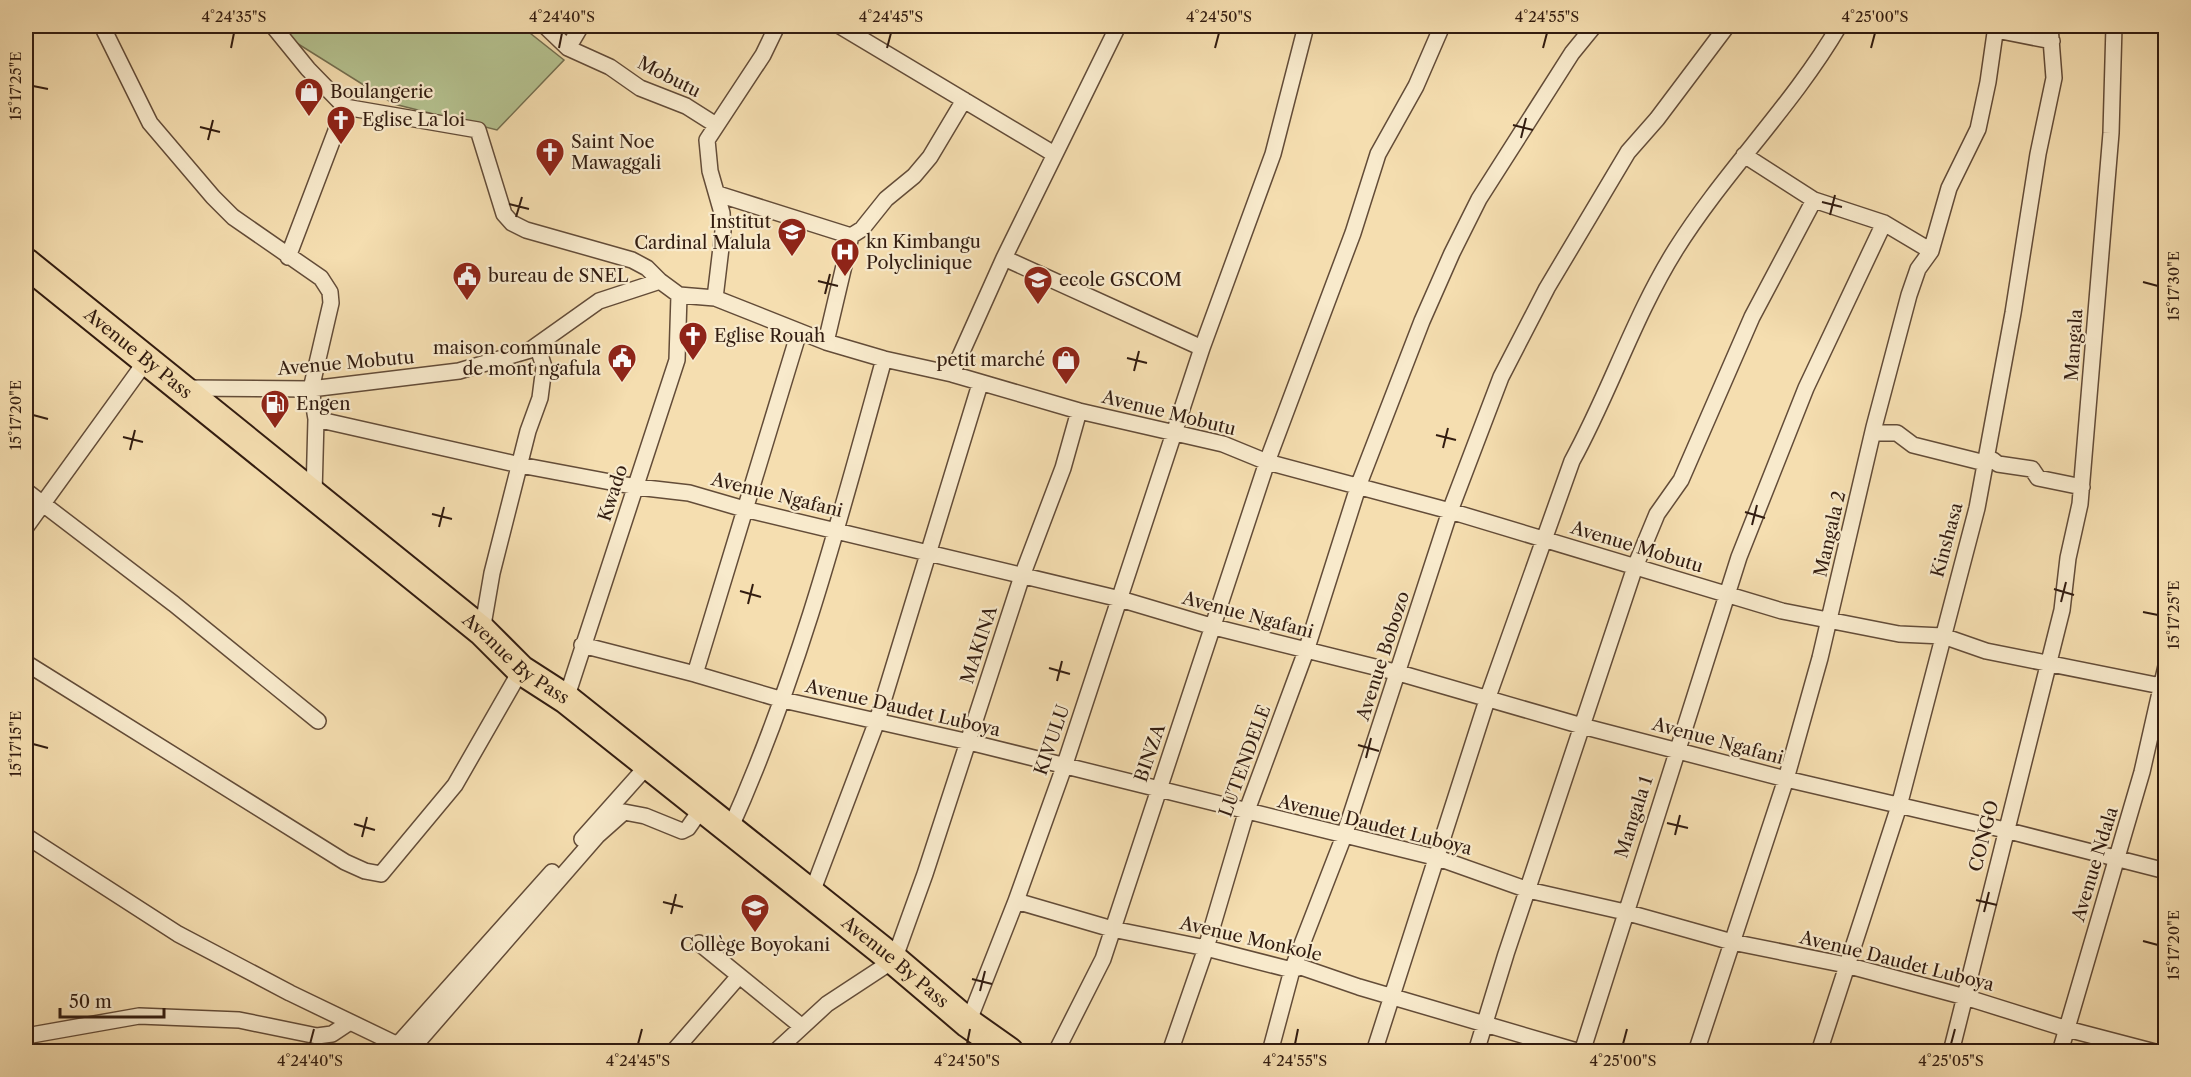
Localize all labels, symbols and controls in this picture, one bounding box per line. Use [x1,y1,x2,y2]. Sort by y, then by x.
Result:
text: 4°24'35"S [202,7,266,26]
text: 4°24'40"S [529,7,595,26]
text: 4°24'45"S [859,7,923,26]
text: 4°24'50"S [1186,7,1252,26]
text: 4°24'55"S [1515,7,1579,26]
text: 4°25'00"S [1841,7,1909,26]
text: 15°17'25"E [6,51,25,121]
street label: Mobutu [634,52,704,102]
shop icon: Boulangerie [293,76,325,118]
place label: Boulangerie [330,81,433,103]
church icon: Eglise La loi [325,104,357,146]
place label: Eglise La loi [362,109,466,131]
place label: Saint Noe Mawaggali [571,131,662,174]
church icon: Saint Noe Mawaggali [534,136,566,178]
place label: Institut Cardinal Malula [634,211,772,254]
school or university icon: Institut Cardinal Malula [776,216,808,258]
place label: kn Kimbangu Polyclinique [866,231,981,274]
hospital icon: kn Kimbangu Polyclinique [829,236,861,278]
text: 15°17'30"E [2164,251,2183,321]
public building icon: bureau de SNEL [451,260,483,302]
school or university icon: ecole GSCOM [1022,264,1054,306]
place label: bureau de SNEL [488,265,629,287]
place label: ecole GSCOM [1059,269,1182,291]
street label: Avenue By Pass [79,303,196,404]
street label: Mangala [2060,308,2088,382]
church icon: Eglise Rouah [677,320,709,362]
place label: Eglise Rouah [714,325,825,347]
place label: maison communale de mont ngafula [433,337,601,380]
public building icon: maison communale de mont ngafula [606,342,638,384]
shop icon: petit marché [1050,344,1082,386]
street label: Avenue Mobutu [276,346,415,380]
place label: petit marché [936,349,1045,371]
text: 15°17'20"E [6,380,25,450]
street label: Avenue Mobutu [1099,386,1238,440]
fuel station icon: Engen [259,388,291,430]
place label: Engen [296,393,350,415]
street label: Kwado [594,462,632,524]
street label: Avenue Ngafani [708,468,846,522]
street label: Mangala 2 [1809,489,1851,579]
street label: Kinshasa [1926,500,1968,580]
street label: Avenue Mobutu [1567,516,1706,578]
text: 15°17'25"E [2164,580,2183,650]
street label: Avenue Ngafani [1179,587,1316,643]
street label: Avenue Bobozo [1351,589,1414,724]
street label: MAKINA [956,603,1002,687]
street label: Avenue By Pass [457,608,573,709]
street label: Avenue Daudet Luboya [802,675,1003,741]
street label: KIVULU [1030,702,1074,778]
street label: LUTENDELE [1215,702,1275,820]
text: 15°17'15"E [6,711,25,777]
street label: Avenue Ngafani [1649,713,1786,769]
street label: BINZA [1130,721,1170,785]
street label: Mangala 1 [1610,773,1658,861]
street label: Avenue Daudet Luboya [1275,790,1475,860]
street label: CONGO [1965,798,2003,874]
street label: Avenue Ndala [2067,804,2123,925]
school or university icon: Collège Boyokani [739,892,771,934]
text: 15°17'20"E [2164,910,2183,980]
street label: Avenue By Pass [836,911,953,1013]
street label: Avenue Monkole [1177,912,1324,966]
street label: Avenue Daudet Luboya [1797,926,1997,996]
place label: Collège Boyokani [680,934,830,956]
scale bar [60,981,164,1019]
text: 50 m [69,991,112,1013]
text: 4°24'40"S [277,1051,343,1070]
text: 4°24'45"S [606,1051,670,1070]
text: 4°24'50"S [934,1051,1000,1070]
text: 4°24'55"S [1263,1051,1327,1070]
text: 4°25'00"S [1589,1051,1657,1070]
text: 4°25'05"S [1918,1051,1984,1070]

